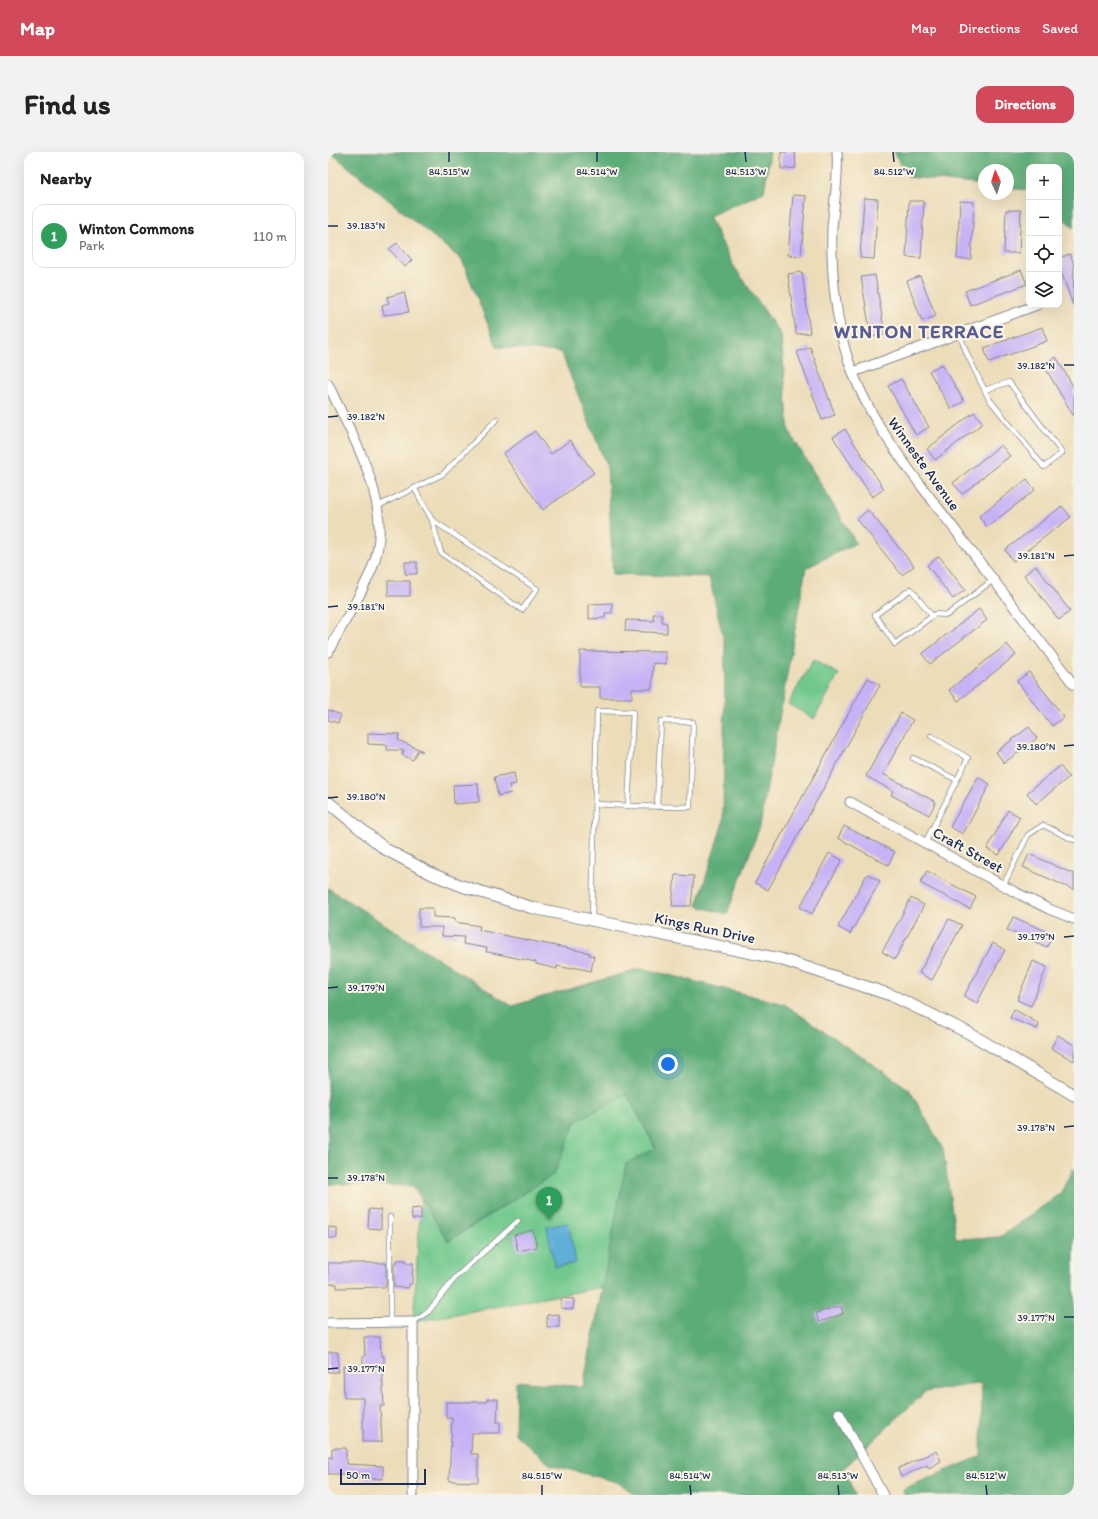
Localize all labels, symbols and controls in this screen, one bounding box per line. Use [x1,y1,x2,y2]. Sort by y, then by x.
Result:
text: Map [20,17,55,40]
text: Map [911,20,937,37]
text: Directions [959,20,1020,37]
text: Saved [1042,20,1078,37]
button: Directions [976,86,1074,123]
text: Find us [24,87,111,121]
north arrow [978,164,1014,200]
map controls [1026,164,1062,308]
button: + [1026,164,1062,200]
text: 84.515°W [429,165,470,178]
text: 84.514°W [576,165,618,178]
text: 84.513°W [726,165,767,178]
text: 84.512°W [874,165,915,178]
text: Nearby [40,168,92,188]
button: − [1026,200,1062,236]
text: 39.183°N [347,219,385,232]
text: Winton Commons [79,220,194,238]
text: 1 [51,229,57,244]
text: 110 m [253,229,287,244]
button: locate [1026,236,1062,272]
text: Park [79,238,105,253]
button: layers [1026,272,1062,308]
district label: WINTON TERRACE [834,320,1004,343]
text: 39.182°N [1017,359,1055,372]
text: 39.182°N [347,410,385,423]
street label: Winneste Avenue [884,414,964,514]
text: 39.181°N [1017,549,1055,562]
text: 39.181°N [347,600,385,613]
text: 39.180°N [1016,740,1056,753]
text: 39.180°N [346,790,386,803]
street label: Craft Street [930,823,1007,877]
street label: Kings Run Drive [653,909,757,947]
text: 39.179°N [1017,930,1055,943]
text: 39.179°N [347,981,385,994]
your location [658,1054,678,1074]
text: 39.178°N [1017,1121,1055,1134]
text: 39.178°N [347,1171,385,1184]
pin: 1 [536,1187,562,1220]
text: 39.177°N [1017,1311,1055,1324]
text: 39.177°N [347,1362,385,1375]
scale bar [340,1467,426,1486]
text: 50 m [346,1469,370,1482]
text: 84.515°W [522,1469,563,1482]
text: 84.514°W [669,1469,711,1482]
text: 84.513°W [818,1469,859,1482]
text: 84.512°W [966,1469,1007,1482]

